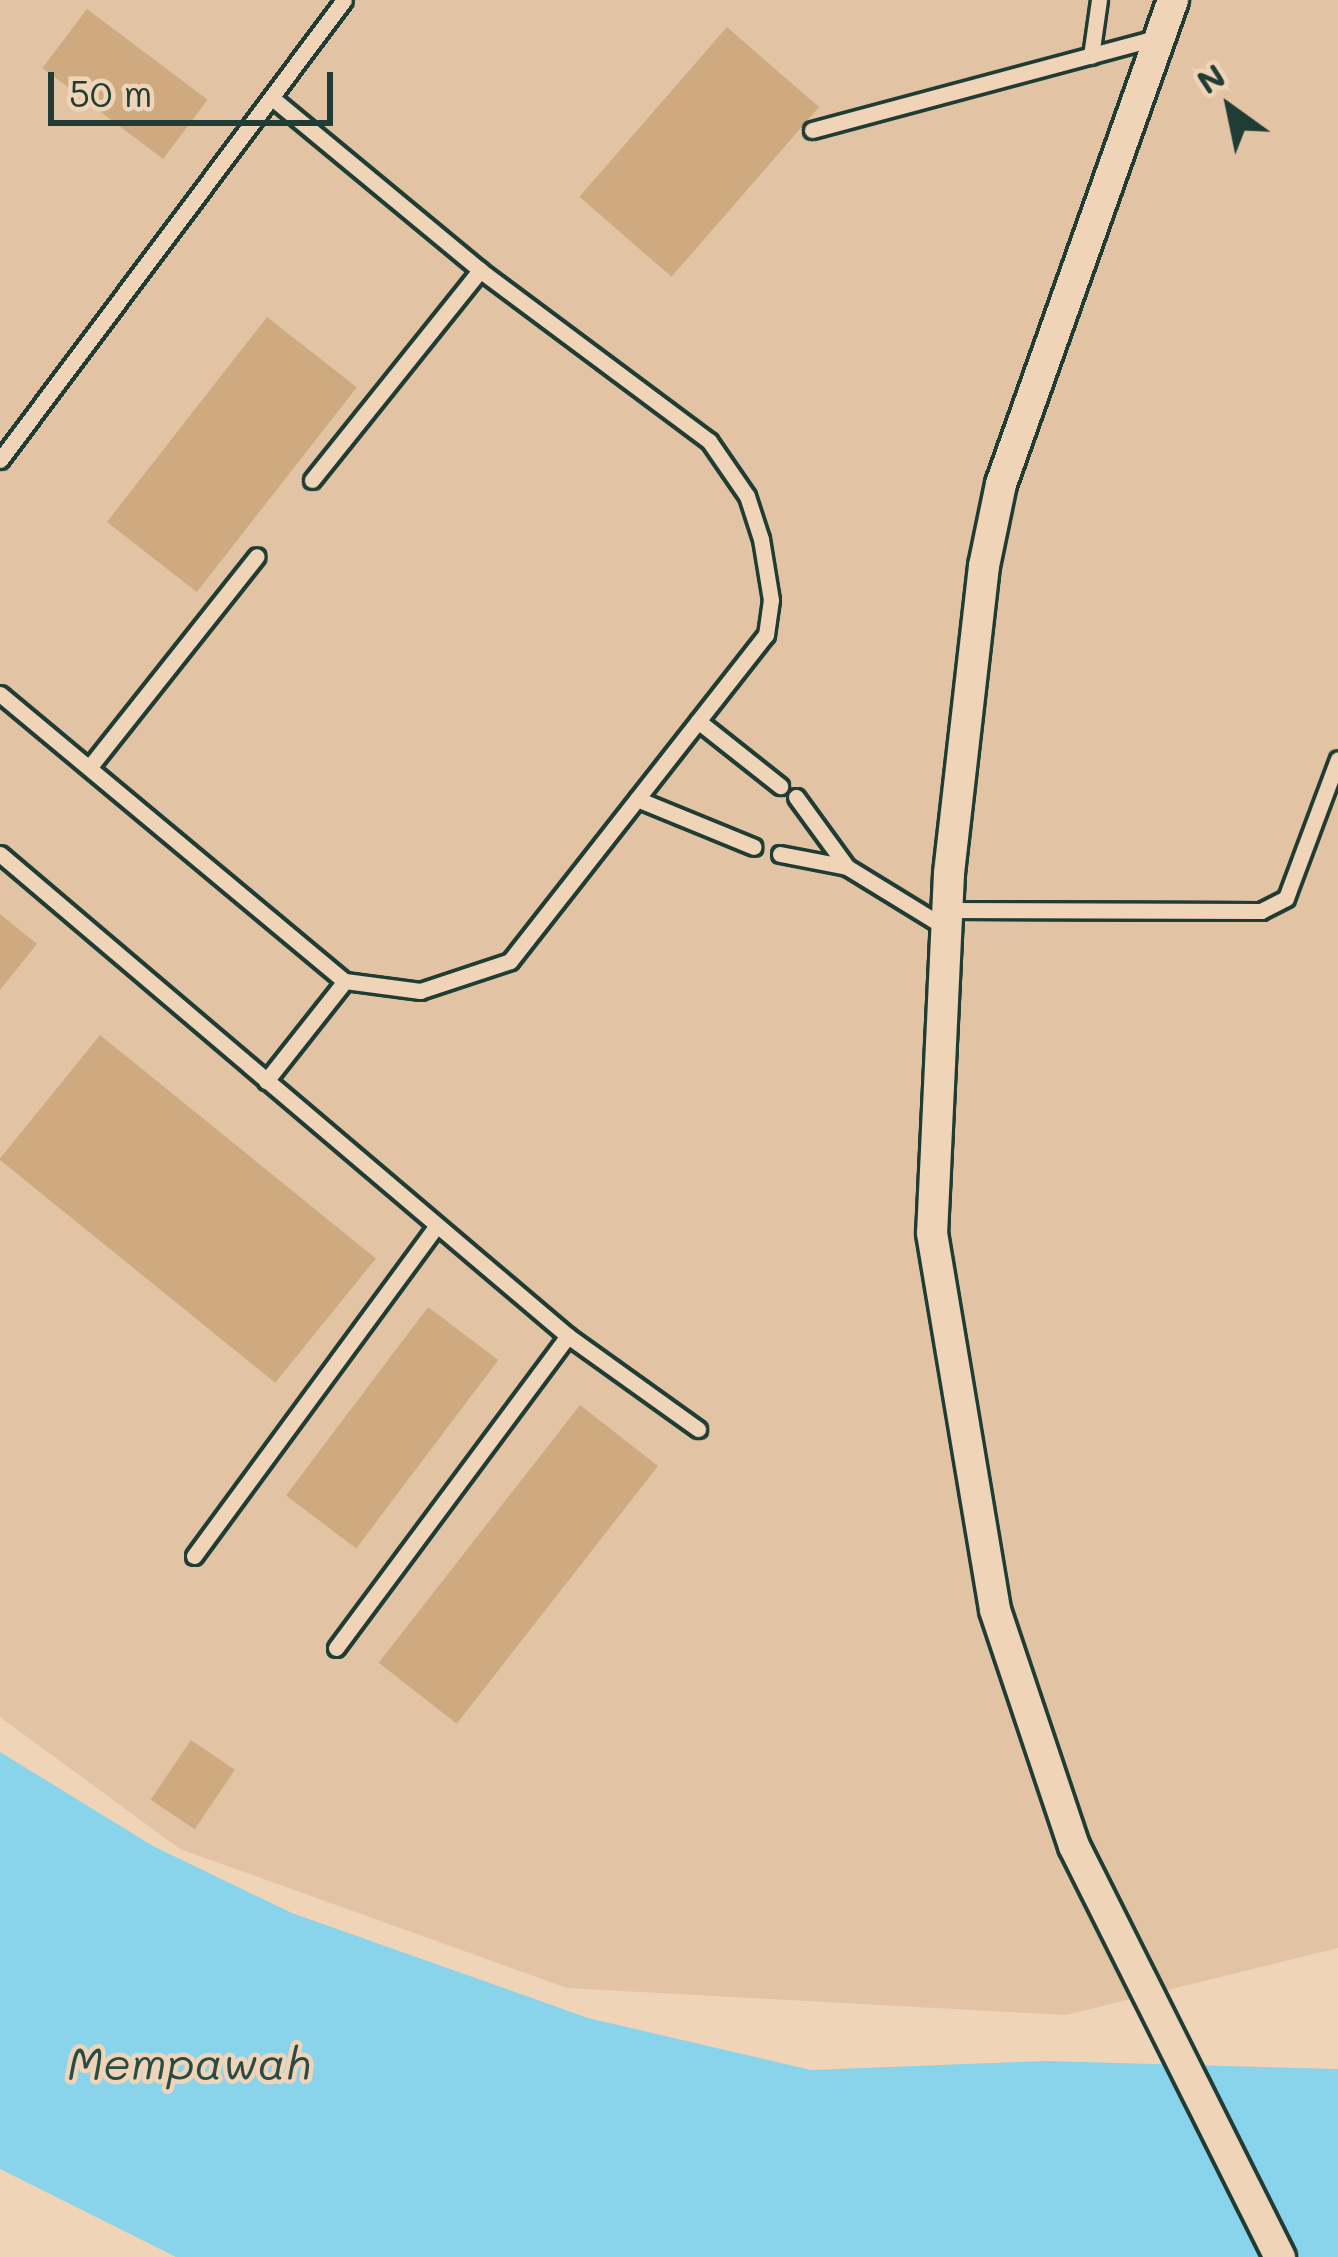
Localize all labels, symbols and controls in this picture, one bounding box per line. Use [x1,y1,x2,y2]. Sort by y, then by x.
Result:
scale bar [54,48,339,122]
north arrow [1170,48,1290,168]
text: N [1188,53,1232,102]
text: 50 m [69,69,152,116]
water label: Mempawah [67,2036,311,2090]

